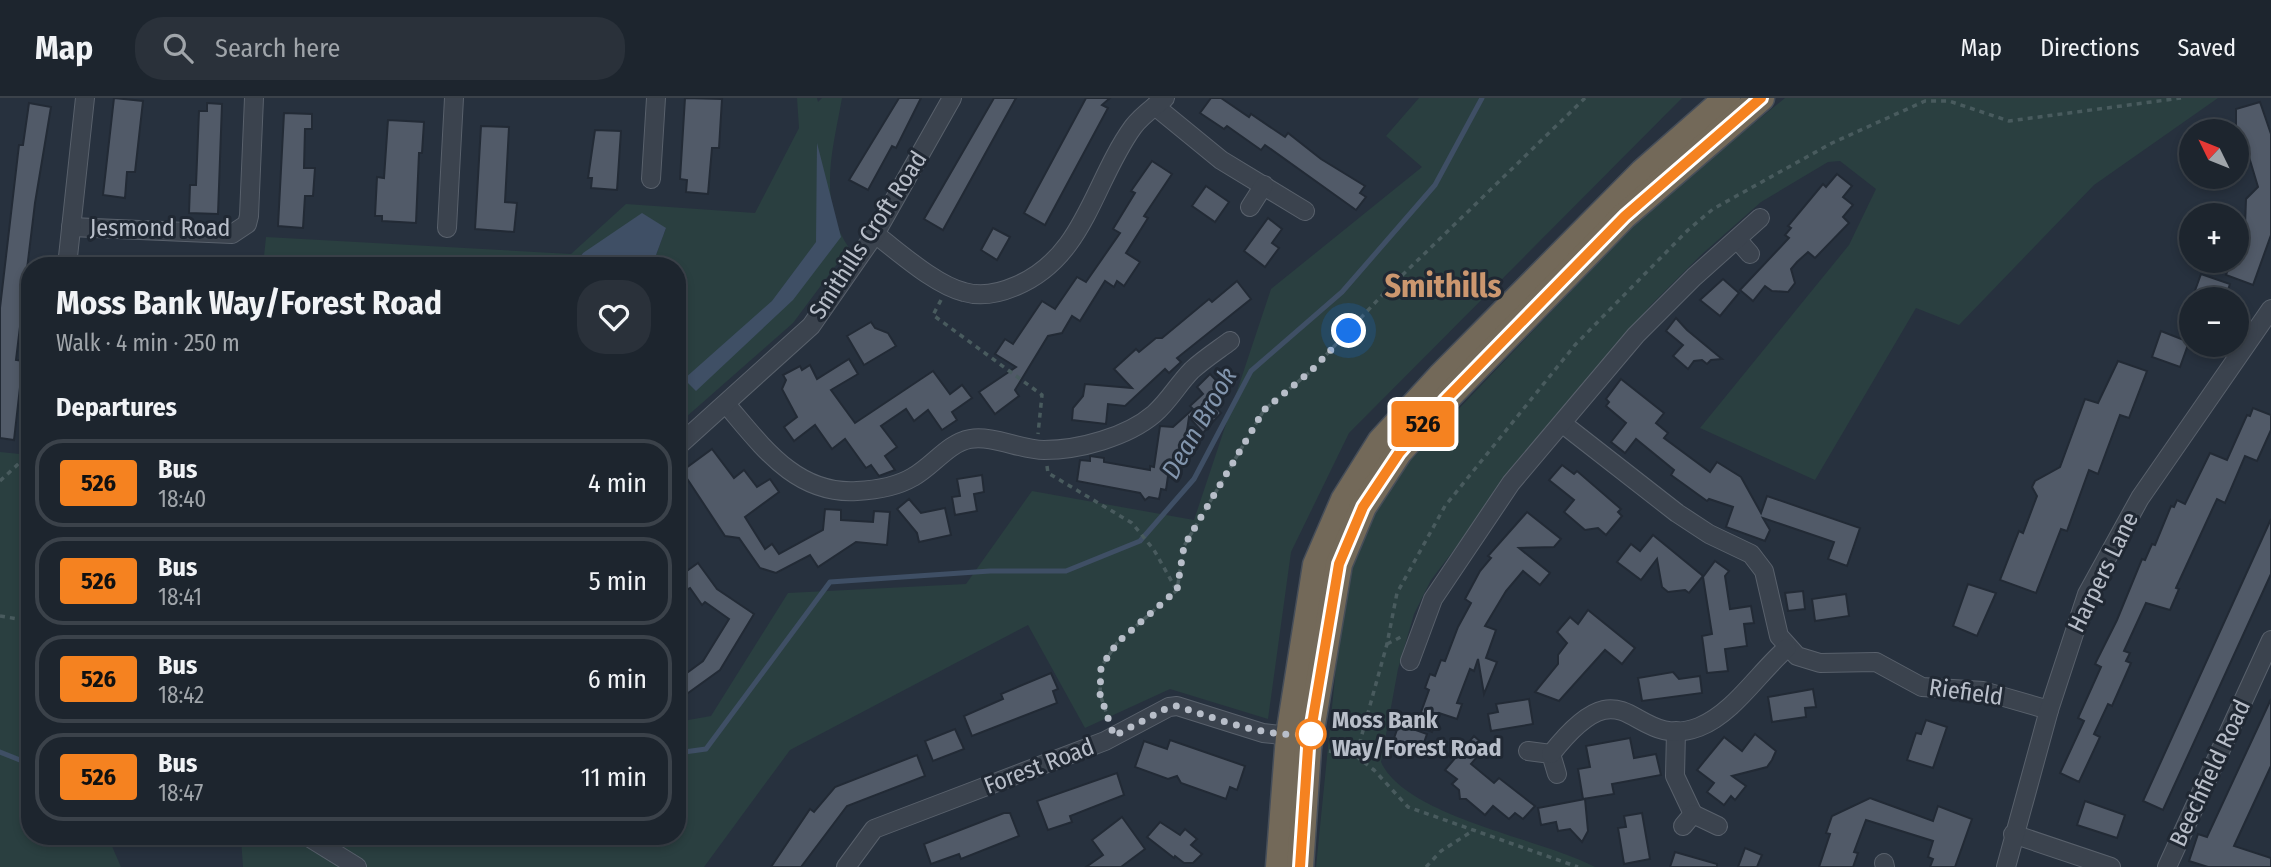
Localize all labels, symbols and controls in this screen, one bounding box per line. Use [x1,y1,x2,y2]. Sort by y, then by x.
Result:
search box [135,17,625,80]
text: Map [35,28,93,68]
icon: search [159,29,197,67]
text: Search here [215,33,340,64]
text: Map [1961,34,2002,62]
text: Directions [2040,34,2139,62]
text: Saved [2177,34,2236,62]
north arrow [2179,119,2249,189]
map controls [2179,119,2249,357]
street label: Smithills Croft Road [803,146,933,324]
button: + [2179,203,2249,273]
street label: Jesmond Road [90,214,230,242]
district label: Smithills [1384,267,1502,305]
button: heart [577,280,651,354]
text: Moss Bank Way/Forest Road [56,283,442,323]
button: − [2179,287,2249,357]
your location [1331,313,1366,348]
text: Walk · 4 min · 250 m [56,329,240,357]
water label: Dean Brook [1155,362,1244,484]
text: Departures [56,392,177,423]
line badge: 526 [1383,401,1463,447]
text: 526 [1405,410,1441,438]
text: Bus [158,454,197,485]
text: 4 min [588,468,647,499]
text: 526 [81,469,116,497]
text: 18:40 [158,485,206,513]
street label: Harpers Lane [2062,507,2144,637]
text: Bus [158,552,197,583]
text: 5 min [589,566,647,597]
text: 526 [81,567,116,595]
text: 18:41 [158,583,202,611]
text: Bus [158,650,197,681]
text: 6 min [588,664,647,695]
text: 526 [81,665,116,693]
street label: Riefield [1927,673,2005,711]
text: 18:42 [158,681,204,709]
street label: Beechfield Road [2164,695,2256,851]
place label: Moss Bank Way/Forest Road [1332,706,1502,762]
marker: Moss Bank Way/Forest Road [1296,719,1326,749]
street label: Forest Road [980,732,1098,800]
text: Bus [158,748,197,779]
text: 11 min [581,762,647,793]
text: 526 [81,763,116,791]
text: 18:47 [158,779,203,807]

